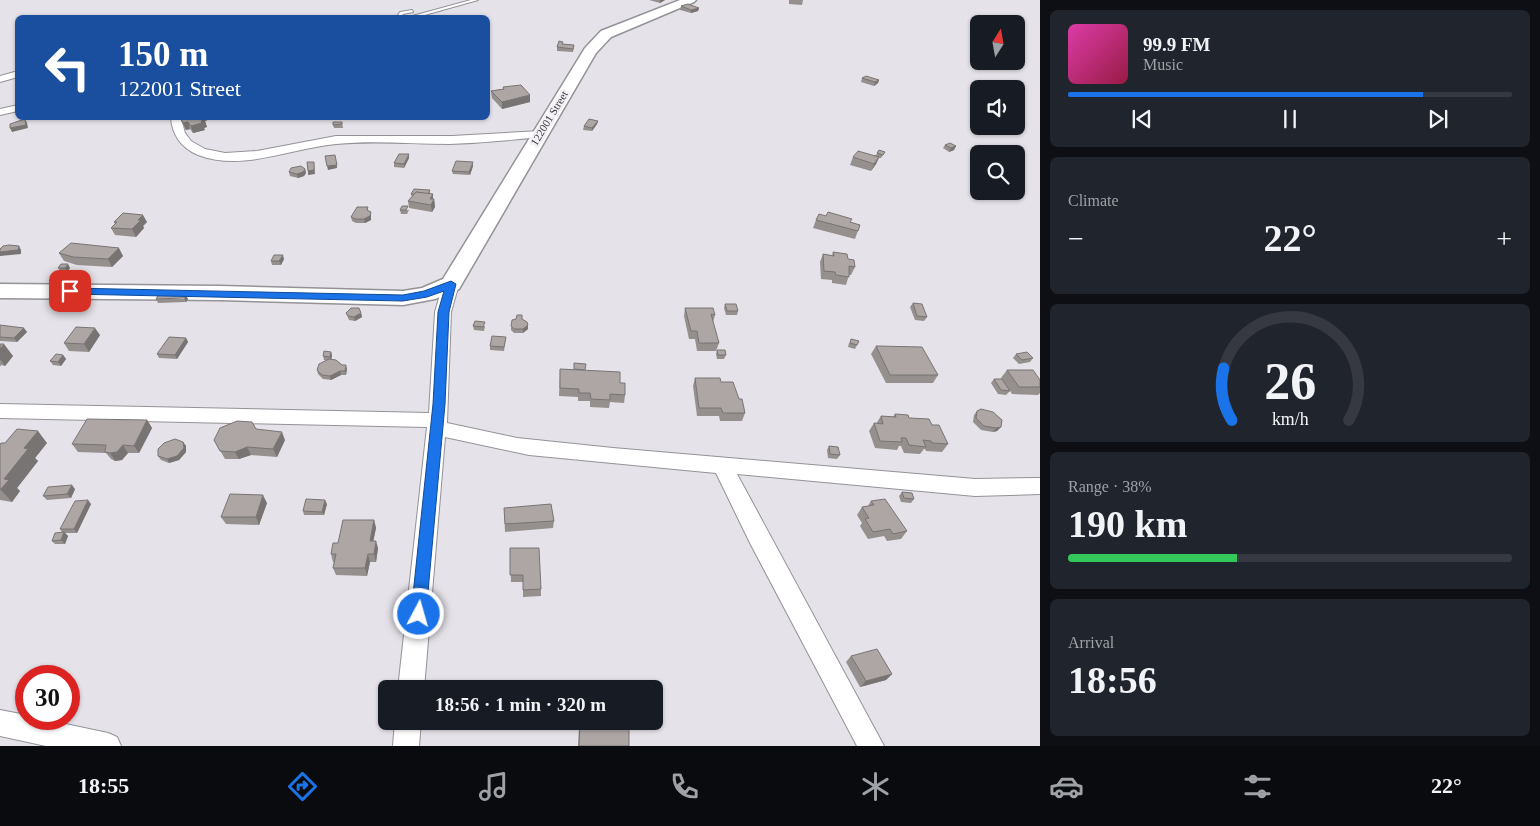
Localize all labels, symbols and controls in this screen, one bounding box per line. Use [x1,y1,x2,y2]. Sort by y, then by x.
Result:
north arrow [970,15,1025,70]
map controls [970,15,1025,200]
text: 99.9 FM [1143,34,1211,55]
icon: left [35,35,100,100]
text: 150 m [118,35,208,74]
text: Music [1143,56,1183,73]
text: 122001 Street [118,76,241,101]
button: sound [970,80,1025,135]
street label: 122001 Street [528,89,570,147]
icon: previous [1128,105,1156,133]
icon: pause [1276,105,1304,133]
icon: next [1424,105,1452,133]
button: search [970,145,1025,200]
text: Climate [1068,192,1119,209]
text: 22° [1263,217,1317,259]
text: − [1068,223,1084,254]
text: + [1496,223,1512,254]
pin [49,270,91,312]
icon: arrive [56,277,84,305]
text: 26 [1264,353,1316,410]
text: km/h [1272,409,1308,429]
text: Range · 38% [1068,478,1152,495]
text: 190 km [1068,503,1187,545]
position arrow [392,587,444,639]
text: Arrival [1068,634,1114,651]
text: 18:56 [1068,659,1157,701]
speed limit sign: 30 [15,665,80,730]
text: 18:56 · 1 min · 320 m [435,694,606,715]
icon: directions [285,769,320,804]
icon: music [476,769,511,804]
icon: phone [667,769,702,804]
icon: climate [858,769,893,804]
icon: car [1049,769,1084,804]
icon: filters [1240,769,1275,804]
text: 18:55 [78,773,129,798]
text: 22° [1431,773,1462,798]

